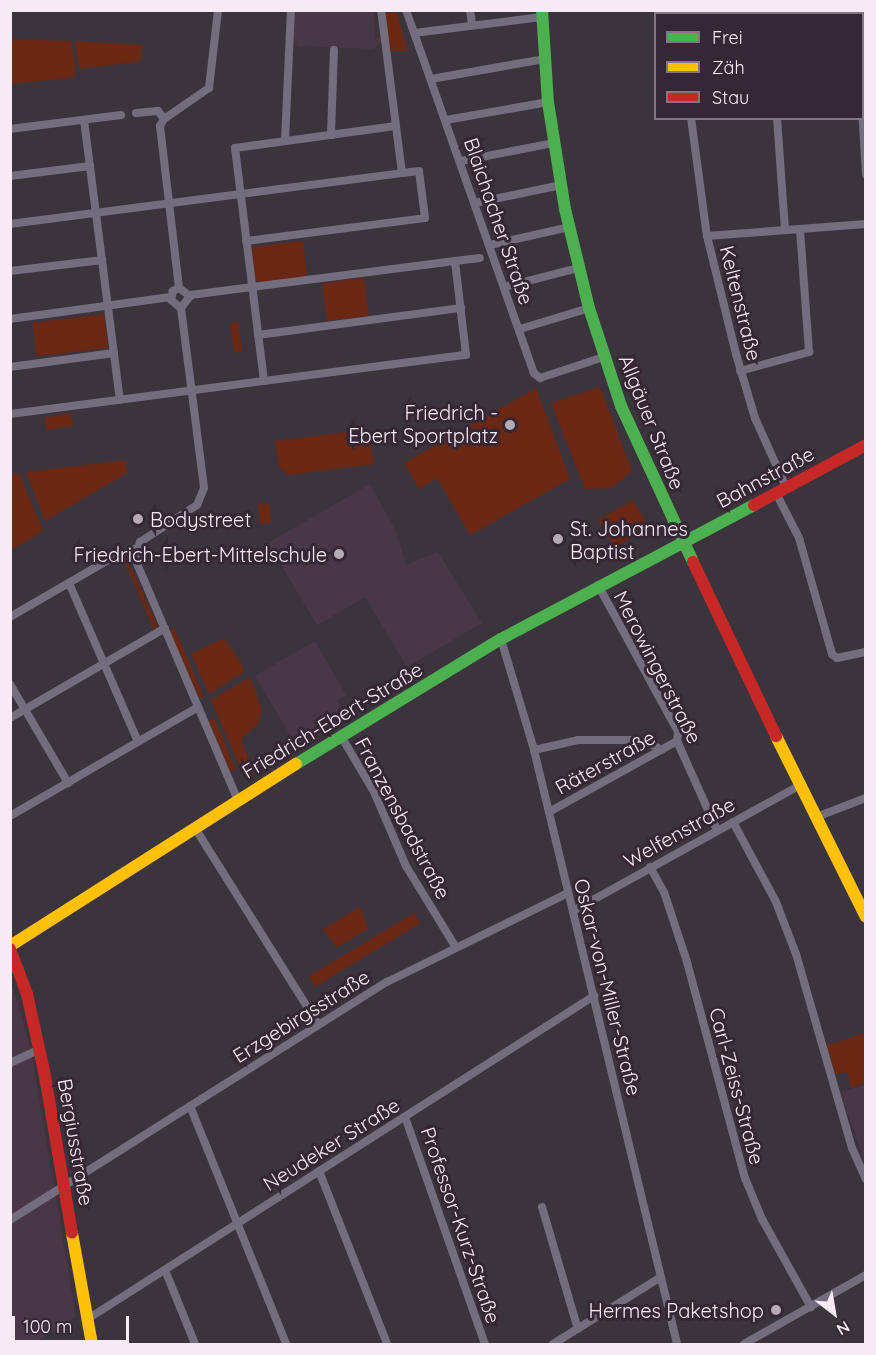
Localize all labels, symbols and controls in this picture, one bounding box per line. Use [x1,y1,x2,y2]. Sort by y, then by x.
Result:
legend [654,12,864,120]
text: Frei [712,26,743,49]
text: Zäh [712,56,745,79]
text: Stau [712,86,749,109]
street label: Blaichacher Straße [459,134,539,308]
street label: Keltenstraße [715,243,767,363]
street label: Allgäuer Straße [614,351,690,493]
place label: Friedrich - Ebert Sportplatz [348,401,498,448]
marker: Friedrich - Ebert Sportplatz [503,418,517,432]
street label: Bahnstraße [712,441,818,513]
place label: Bodystreet [150,507,251,531]
marker: Bodystreet [131,512,145,526]
place label: St. Johannes Baptist [570,516,688,563]
marker: St. Johannes Baptist [551,532,565,546]
place label: Friedrich-Ebert-Mittelschule [74,542,327,566]
marker: Friedrich-Ebert-Mittelschule [332,547,346,561]
street label: Merowingerstraße [609,587,707,747]
street label: Friedrich-Ebert-Straße [237,657,427,783]
street label: Räterstraße [551,725,659,799]
street label: Franzensbadstraße [350,733,456,903]
street label: Welfenstraße [619,792,739,872]
street label: Oskar-von-Miller-Straße [569,876,647,1098]
street label: Erzgebirgsstraße [228,964,374,1068]
street label: Carl-Zeiss-Straße [705,1005,769,1167]
street label: Bergiusstraße [53,1077,99,1207]
street label: Neudeker Straße [258,1092,404,1196]
street label: Professor-Kurz-Straße [416,1124,506,1326]
north arrow [804,1283,864,1343]
place label: Hermes Paketshop [589,1298,764,1322]
marker: Hermes Paketshop [769,1303,783,1317]
scale bar [15,1304,132,1342]
text: 100 m [23,1315,72,1338]
text: N [833,1317,853,1340]

